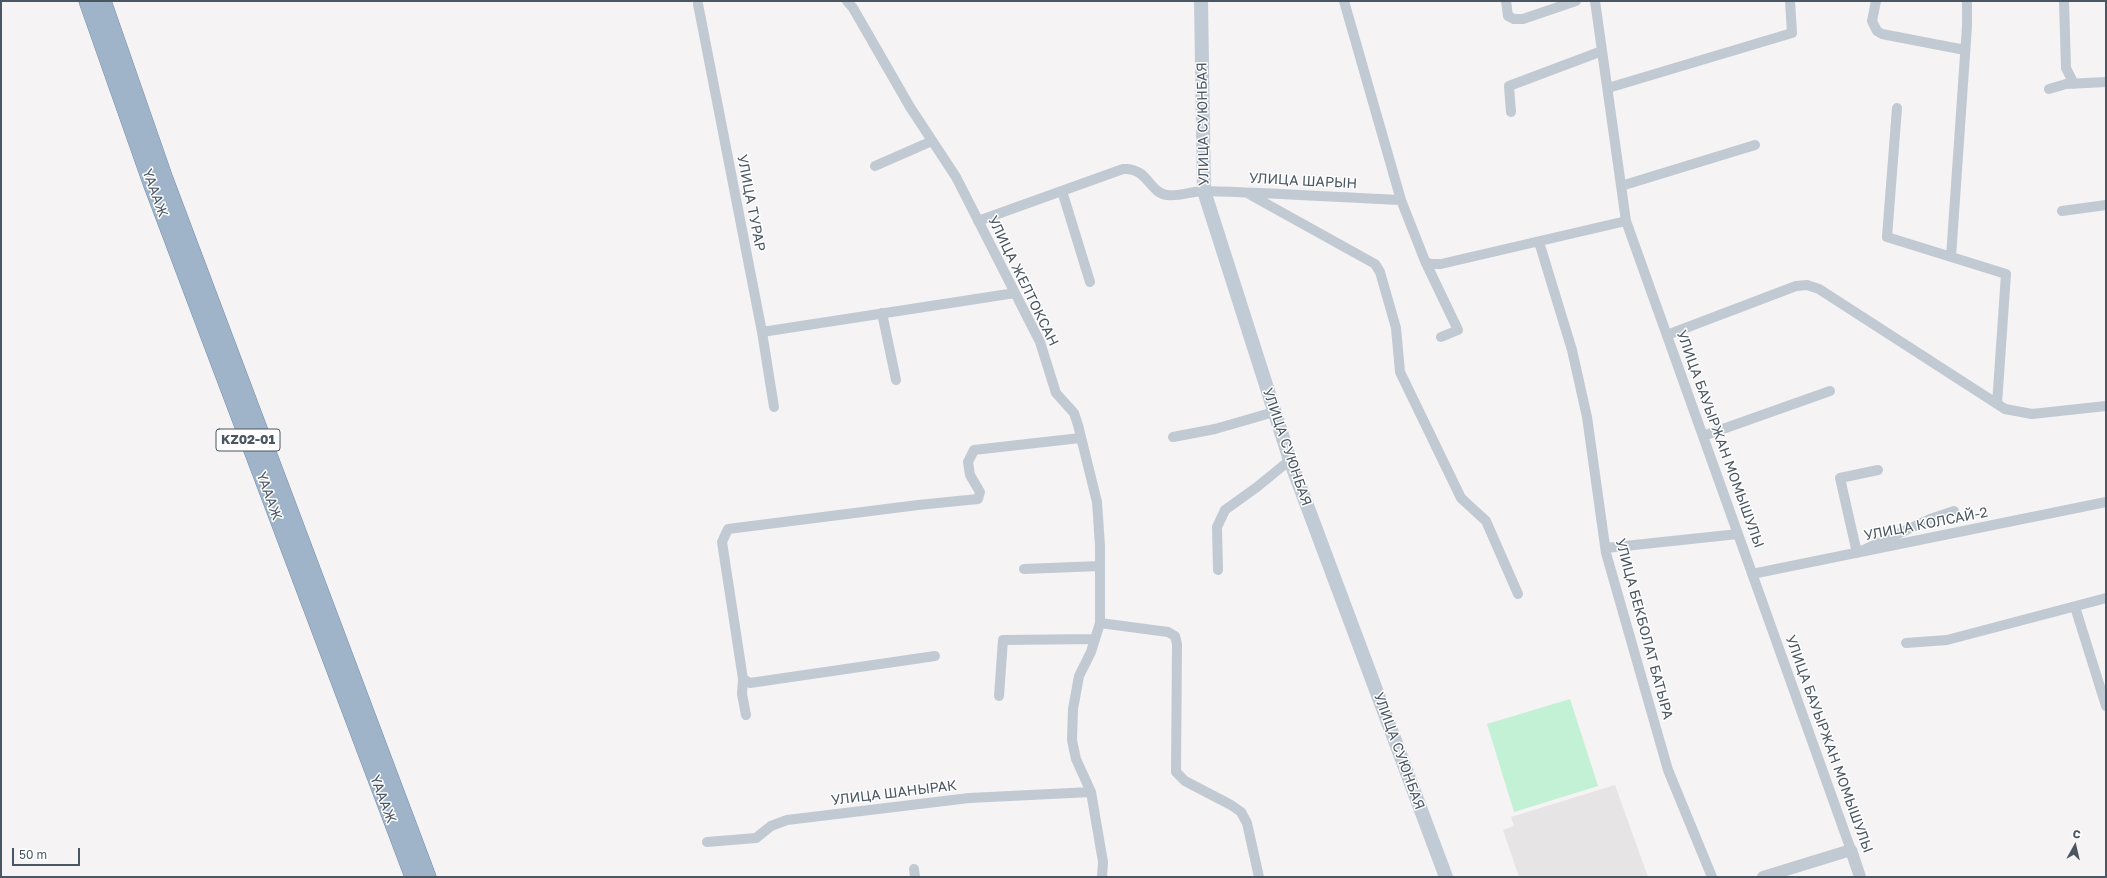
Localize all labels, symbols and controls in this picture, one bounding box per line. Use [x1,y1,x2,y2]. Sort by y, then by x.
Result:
street label: УЛИЦА СУЮНБАЯ [1194,62,1212,186]
street label: УЛИЦА ТУРАР [733,153,769,253]
street label: ҮАААЖ [139,167,171,219]
street label: УЛИЦА ШАРЫН [1248,170,1358,192]
street label: УЛИЦА ЖЕЛТОКСАН [984,213,1062,349]
street label: УЛИЦА БАУЫРЖАН МОМЫШУЛЫ [1673,328,1767,550]
street label: УЛИЦА СУЮНБАЯ [1259,386,1315,508]
road number: KZ02-01 [216,429,280,451]
street label: ҮАААЖ [253,470,285,522]
street label: УЛИЦА КОЛСАЙ-2 [1863,504,1989,544]
street label: УЛИЦА БЕКБОЛАТ БАТЫРА [1612,537,1676,721]
street label: УЛИЦА БАУЫРЖАН МОМЫШУЛЫ [1782,633,1876,855]
street label: УЛИЦА СУЮНБАЯ [1370,690,1428,812]
street label: ҮАААЖ [366,773,400,825]
street label: УЛИЦА ШАНЫРАК [830,777,958,809]
north arrow [2055,826,2095,866]
text: С [2072,827,2082,841]
scale bar [14,840,82,866]
text: 50 m [19,847,47,862]

